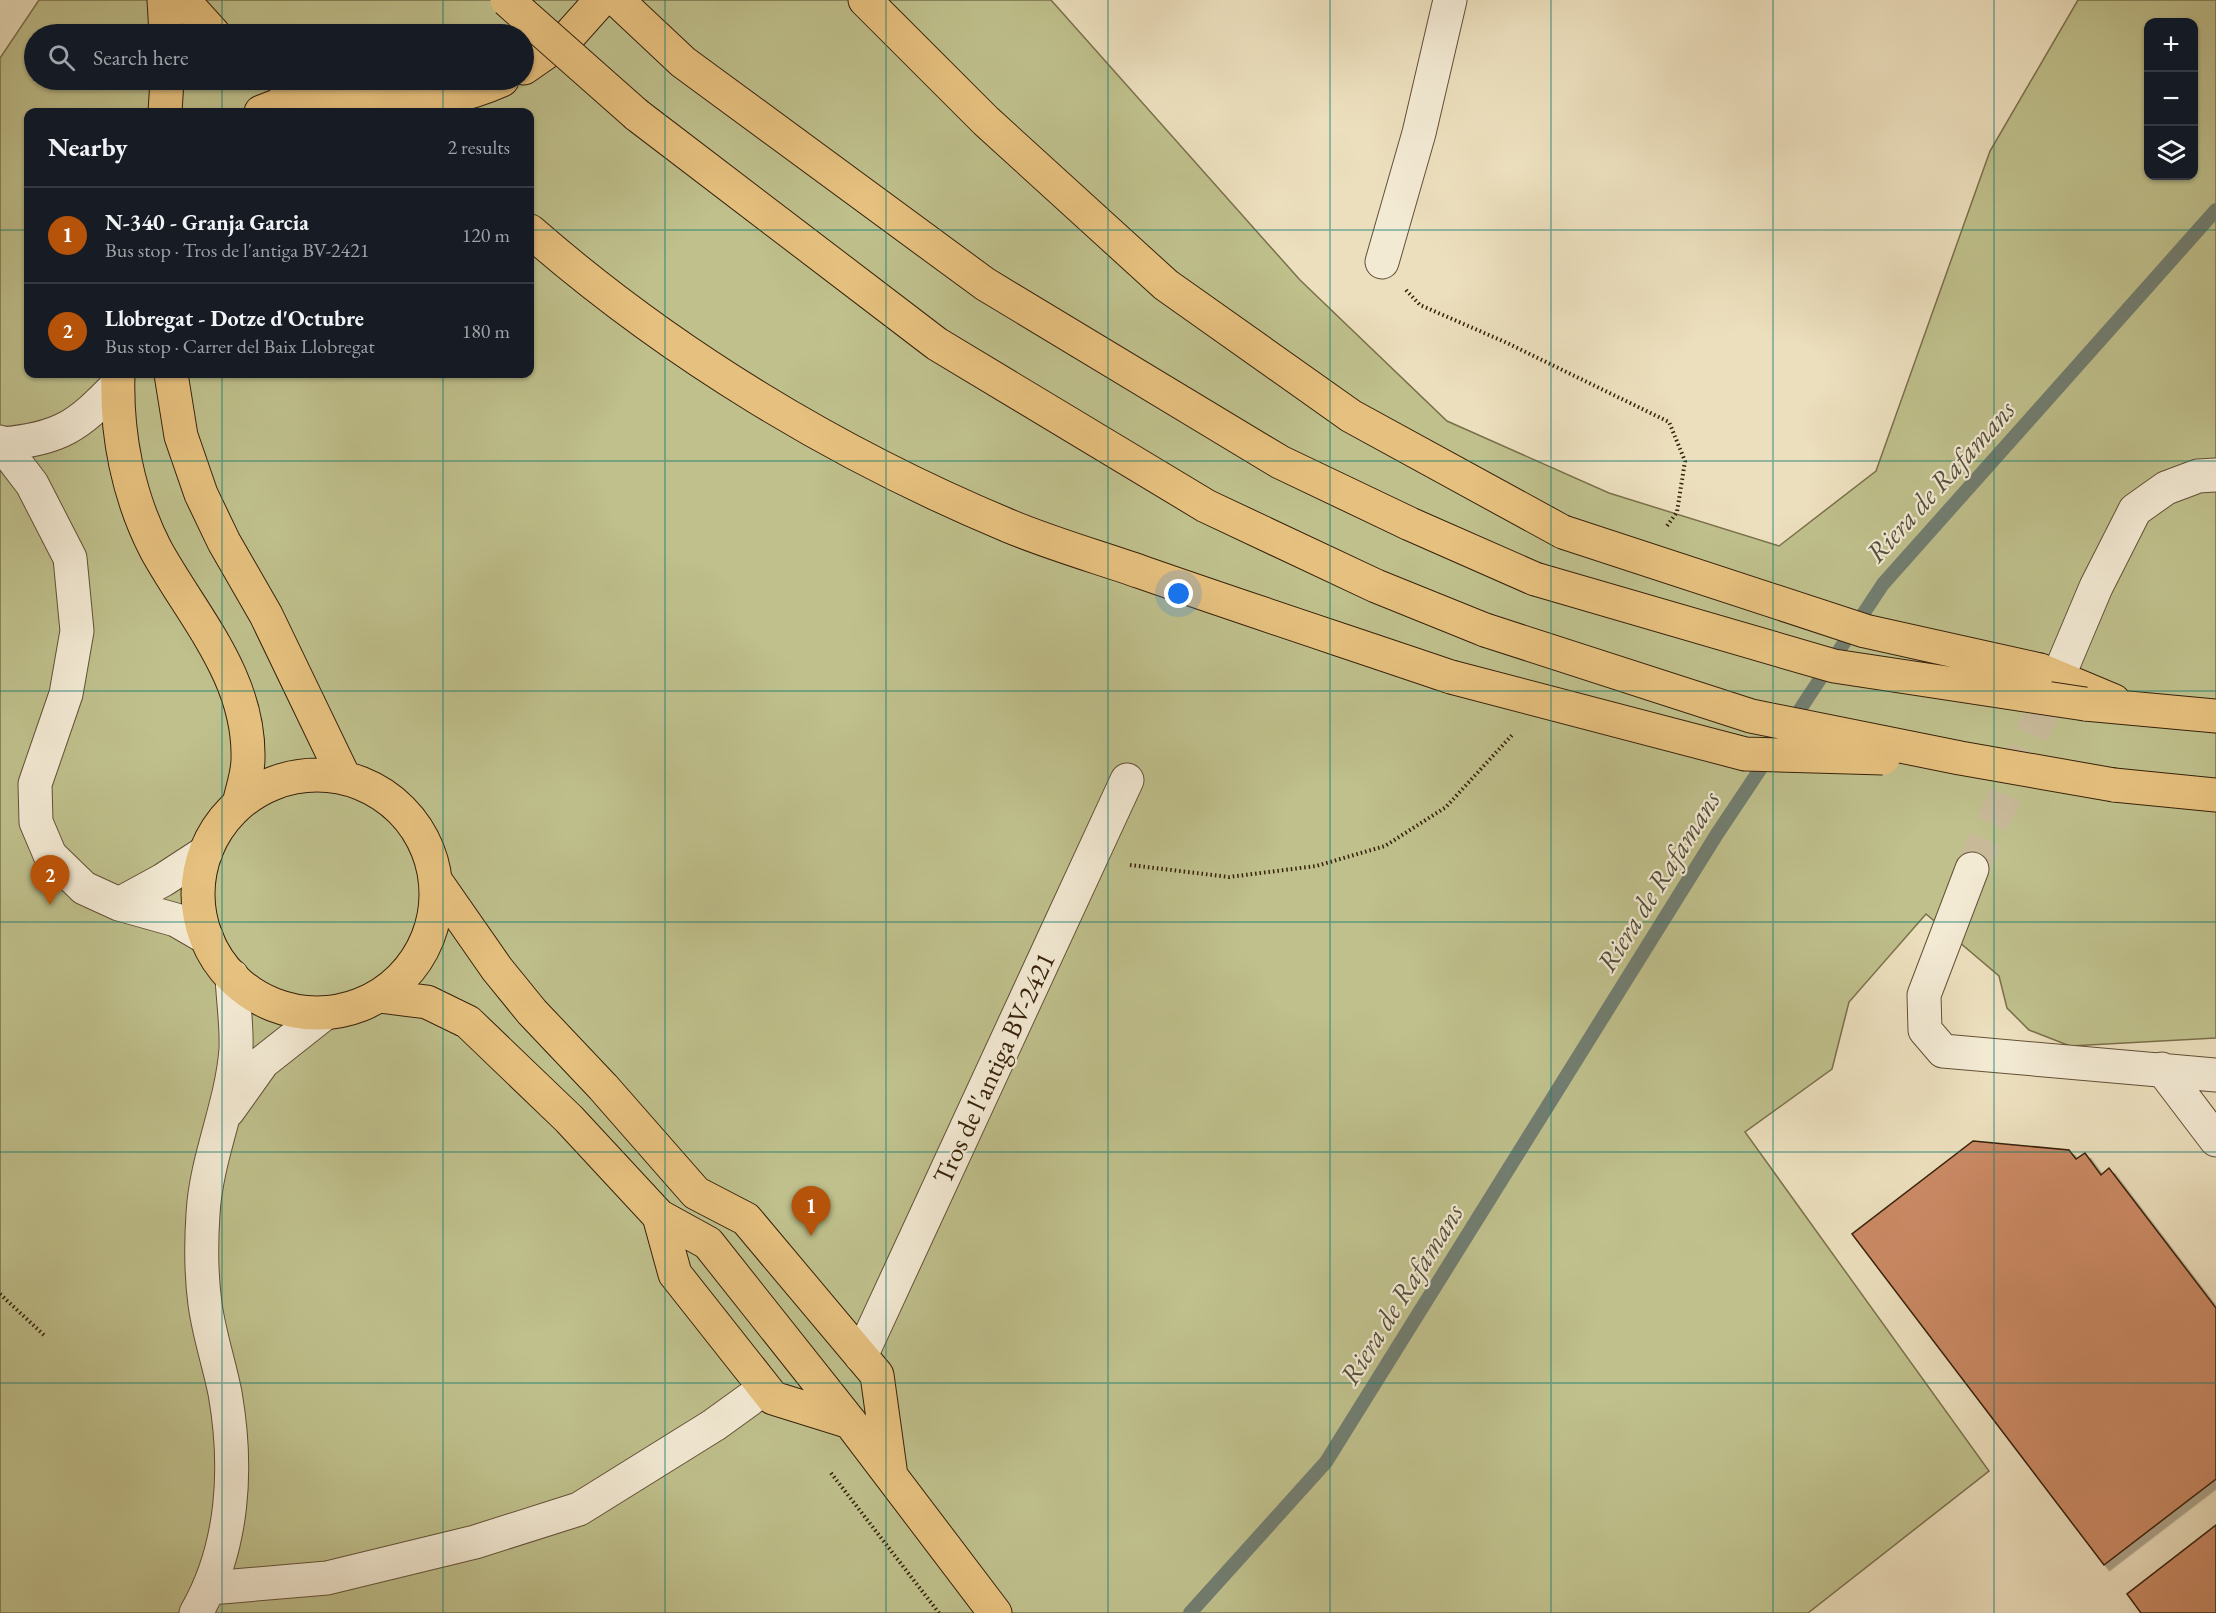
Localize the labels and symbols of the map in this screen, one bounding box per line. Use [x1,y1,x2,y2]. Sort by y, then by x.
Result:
water label: Riera de Rafamans [1858,392,2023,570]
your location [1164,579,1193,608]
water label: Riera de Rafamans [1588,784,1728,978]
pin: 2 [31,856,70,905]
street label: Tros de l'antiga BV-2421 [924,946,1063,1189]
pin: 1 [792,1186,830,1236]
water label: Riera de Rafamans [1331,1197,1471,1391]

